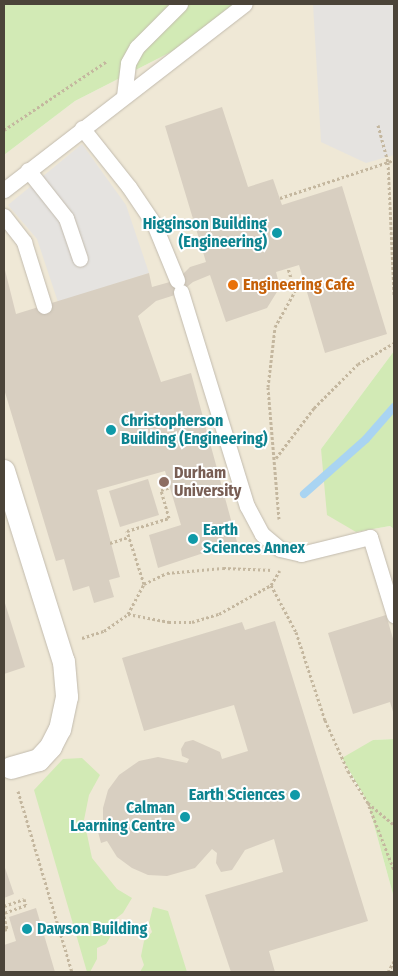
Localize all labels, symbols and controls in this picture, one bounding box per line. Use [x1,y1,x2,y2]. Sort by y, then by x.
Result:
place label: Higginson Building (Engineering) [143,214,267,252]
marker: Higginson Building (Engineering) [271,227,283,239]
place label: Engineering Cafe [243,275,355,295]
marker: Engineering Cafe [227,279,239,291]
place label: Christopherson Building (Engineering) [121,411,268,449]
marker: Christopherson Building (Engineering) [105,424,117,436]
place label: Durham University [174,463,241,501]
marker: Durham University [158,476,170,488]
place label: Earth Sciences Annex [203,520,305,558]
marker: Earth Sciences Annex [187,533,199,545]
place label: Earth Sciences [189,785,285,805]
marker: Earth Sciences [289,789,301,801]
place label: Calman Learning Centre [70,798,175,836]
marker: Calman Learning Centre [179,811,191,823]
place label: Dawson Building [37,919,147,939]
marker: Dawson Building [21,923,33,935]

